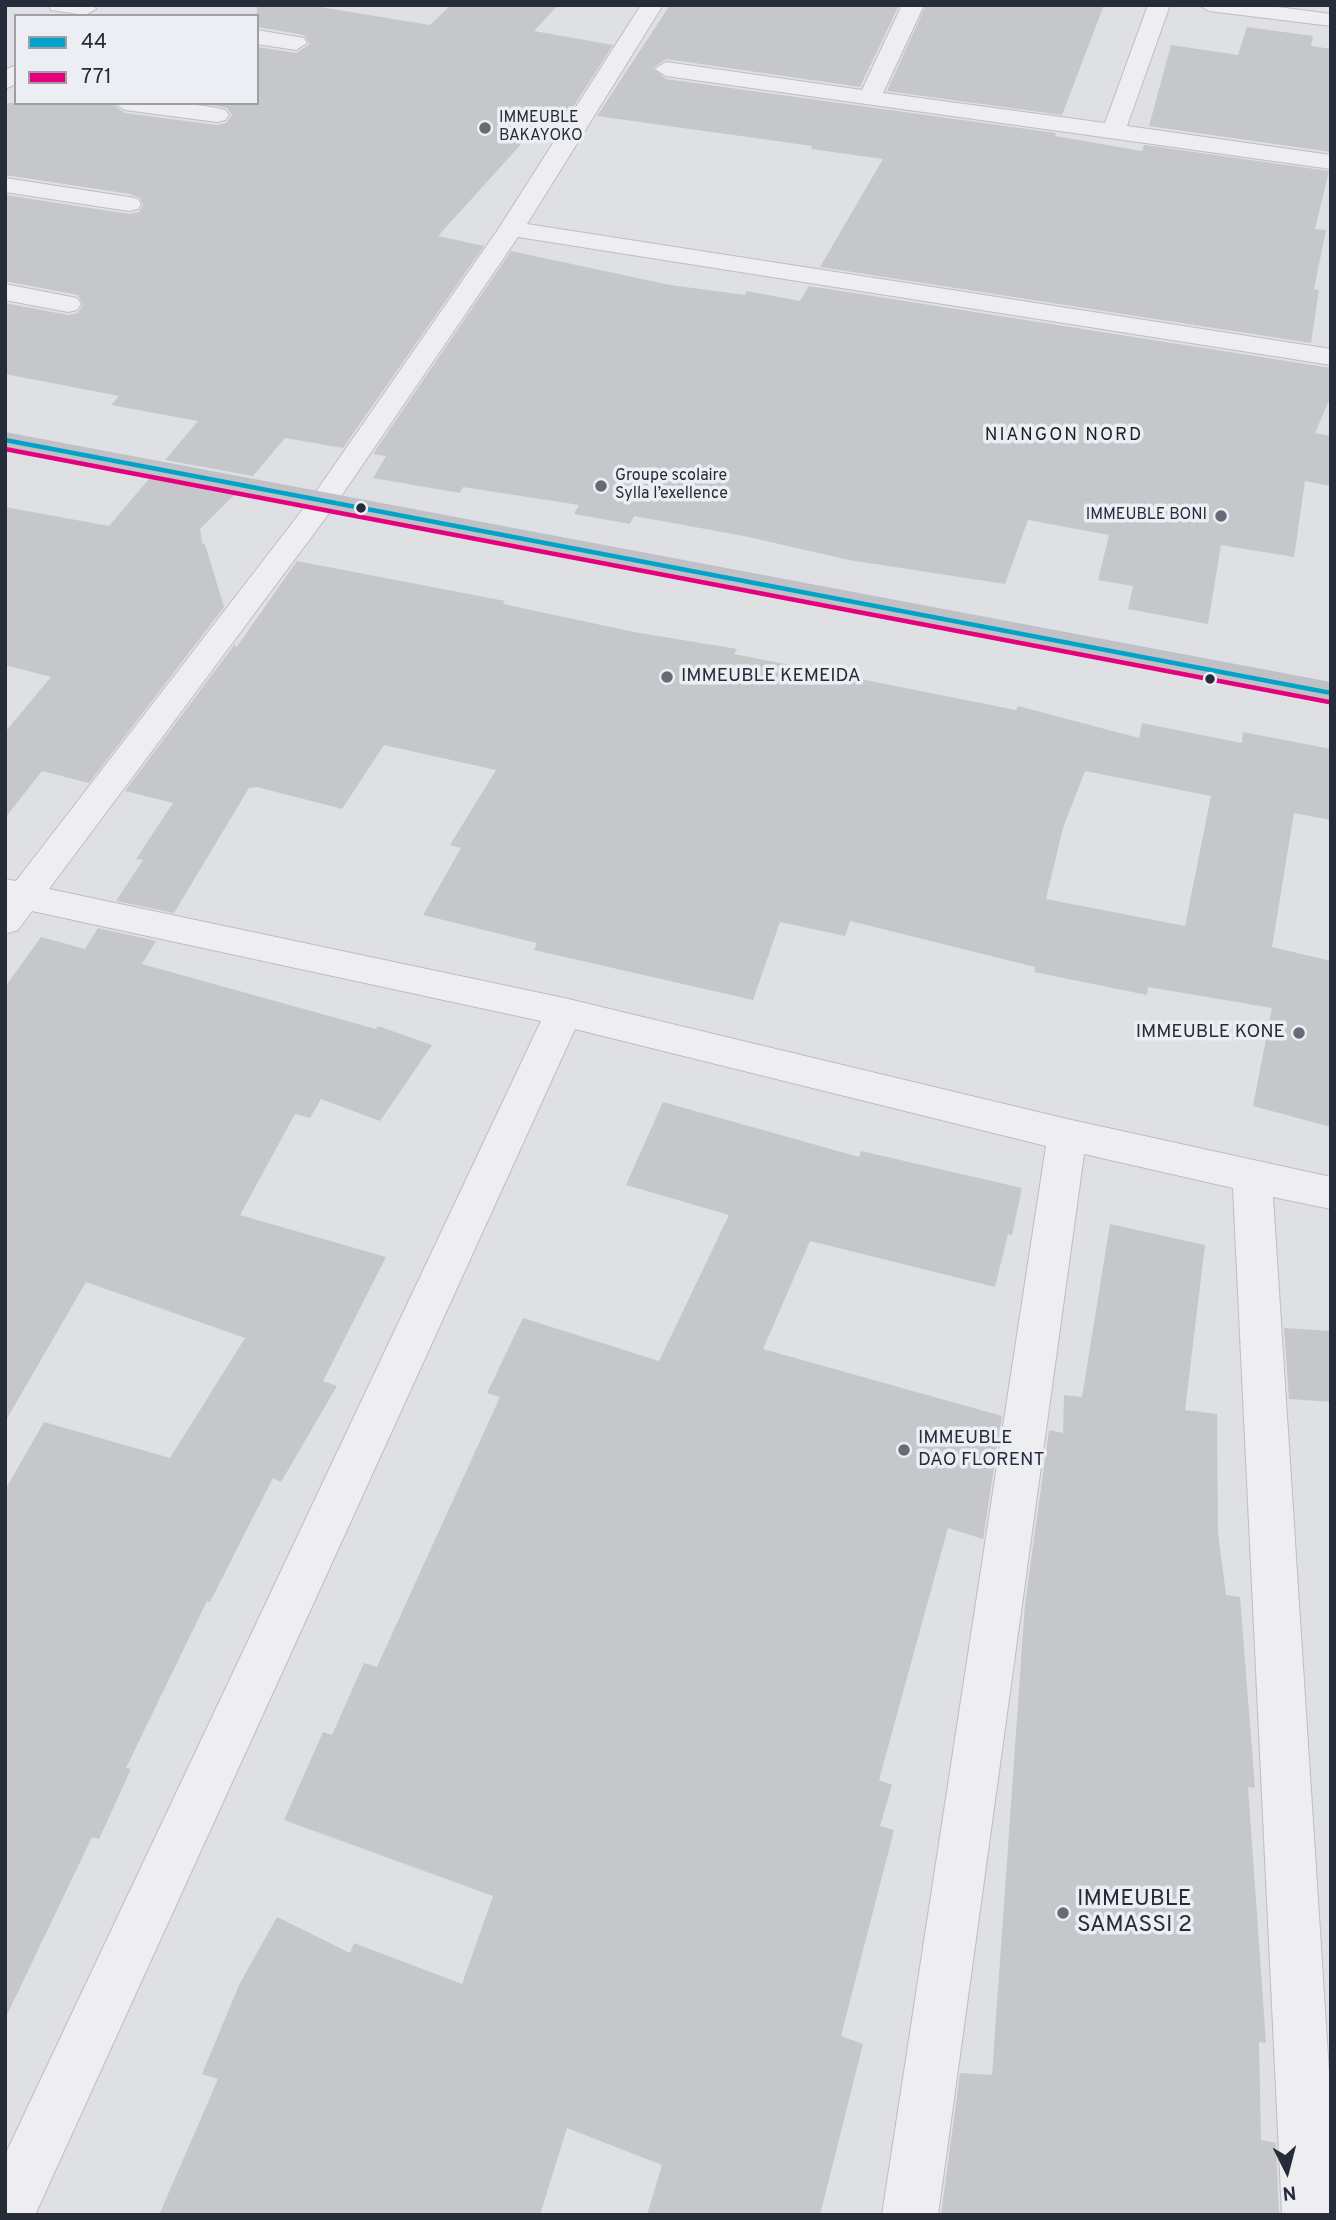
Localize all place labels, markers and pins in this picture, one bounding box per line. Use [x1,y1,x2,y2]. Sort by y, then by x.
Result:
place label: IMMEUBLE BAKAYOKO [499,109,583,147]
marker: IMMEUBLE BAKAYOKO [477,120,493,136]
place label: Groupe scolaire Sylla l’exellence [615,467,728,505]
marker: Groupe scolaire Sylla l’exellence [593,478,609,494]
unlabelled marker [354,501,368,515]
place label: IMMEUBLE BONI [1086,506,1207,526]
marker: IMMEUBLE BONI [1213,508,1229,524]
place label: IMMEUBLE KEMEIDA [681,666,861,688]
marker: IMMEUBLE KEMEIDA [659,669,675,685]
unlabelled marker [1203,672,1217,686]
place label: IMMEUBLE KONE [1136,1022,1285,1044]
marker: IMMEUBLE KONE [1291,1025,1307,1041]
place label: IMMEUBLE DAO FLORENT [918,1428,1044,1472]
marker: IMMEUBLE DAO FLORENT [896,1442,912,1458]
place label: IMMEUBLE SAMASSI 2 [1077,1886,1192,1940]
marker: IMMEUBLE SAMASSI 2 [1055,1905,1071,1921]

